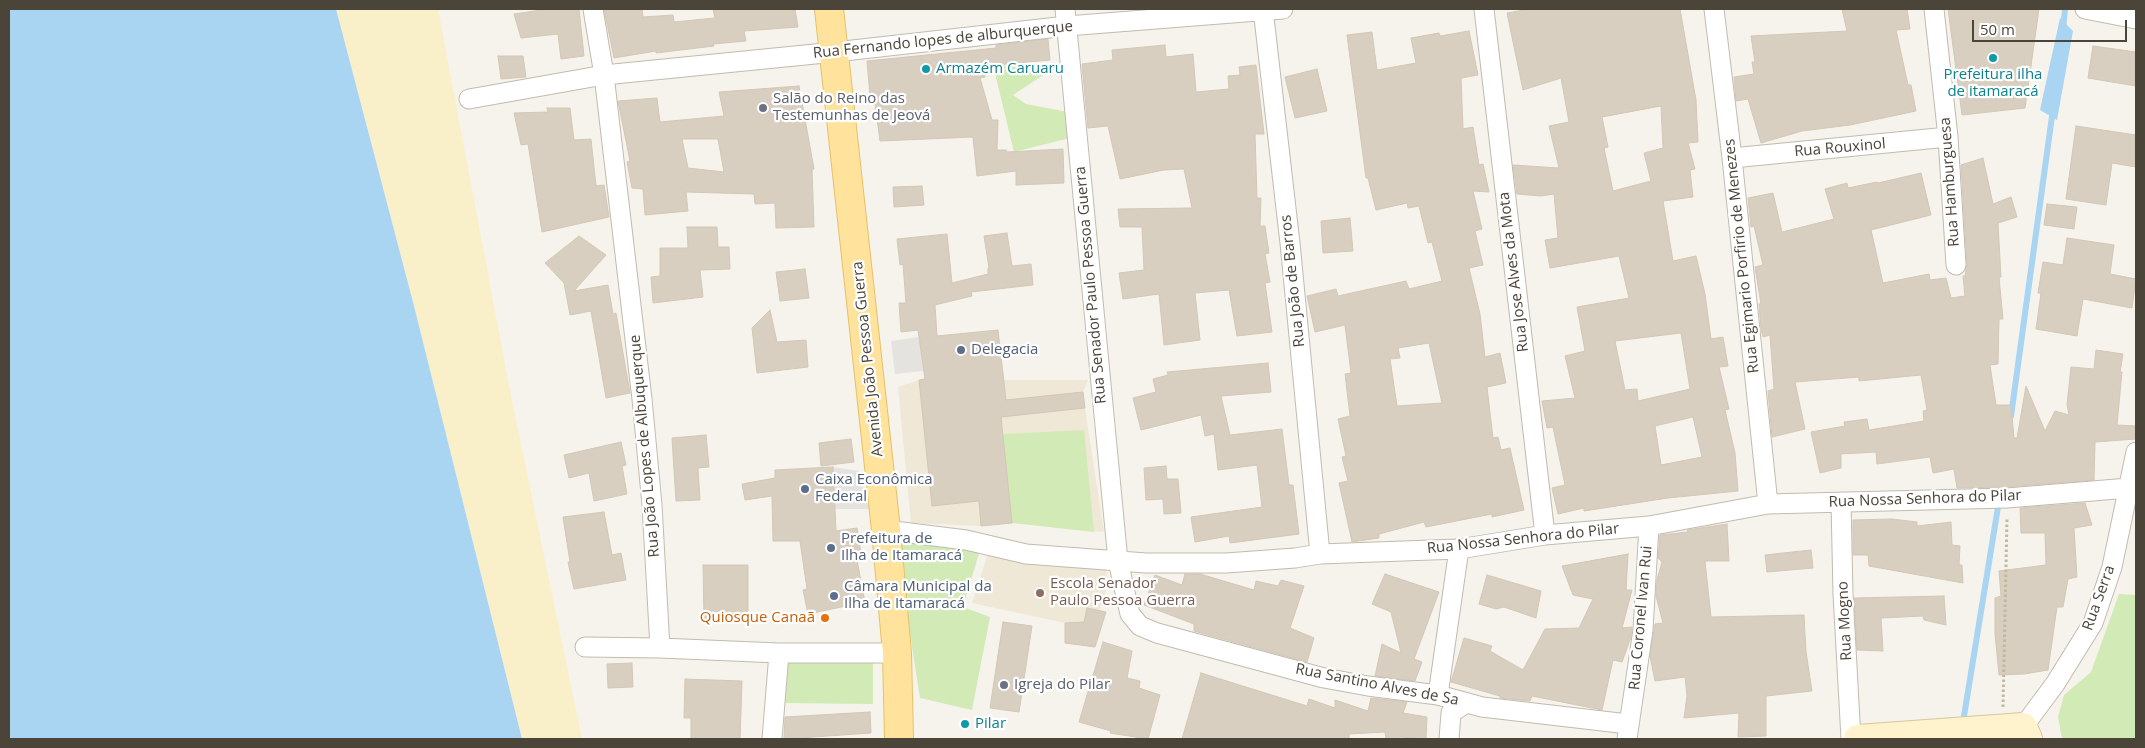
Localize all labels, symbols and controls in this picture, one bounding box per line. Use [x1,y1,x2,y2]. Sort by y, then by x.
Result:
scale bar [1975,10,2130,42]
street label: Rua Fernando lopes de alburquerque [812,17,1074,63]
text: 50 m [1980,19,2015,39]
marker: Prefeitura ilha de itamaracá [1987,52,1999,64]
place label: Armazém Caruaru [936,60,1064,78]
marker: Armazém Caruaru [920,63,932,75]
place label: Prefeitura ilha de itamaracá [1944,66,2042,101]
place label: Salão do Reino das Testemunhas de Jeová [773,90,930,125]
marker: Salão do Reino das Testemunhas de Jeová [757,102,769,114]
street label: Rua Hamburguesa [1936,117,1964,247]
street label: Rua Rouxinol [1793,135,1887,161]
street label: Rua Egimario Porfirio de Menezes [1721,138,1763,374]
street label: Rua Senador Paulo Pessoa Guerra [1072,165,1110,405]
street label: Rua Jose Alves da Mota [1495,191,1533,353]
street label: Rua João de Barros [1277,214,1309,348]
street label: Avenida João Pessoa Guerra [849,260,887,458]
street label: Rua João Lopes de Albuquerque [626,334,664,558]
place label: Delegacia [971,341,1038,359]
marker: Delegacia [955,344,967,356]
place label: Caixa Econômica Federal [815,471,933,506]
marker: Caixa Econômica Federal [799,483,811,495]
street label: Rua Nossa Senhora do Pilar [1828,487,2022,511]
street label: Rua Nossa Senhora do Pilar [1426,520,1620,558]
place label: Prefeitura de Ilha de Itamaracá [841,530,962,565]
marker: Prefeitura de Ilha de Itamaracá [825,542,837,554]
street label: Rua Coronel Ivan Rui [1626,545,1656,691]
street label: Rua Serra [2079,563,2119,633]
place label: Escola Senador Paulo Pessoa Guerra [1050,575,1195,610]
place label: Câmara Municipal da Ilha de Itamaracá [844,578,992,613]
street label: Rua Mogno [1834,581,1856,661]
marker: Escola Senador Paulo Pessoa Guerra [1034,587,1046,599]
marker: Câmara Municipal da Ilha de Itamaracá [828,590,840,602]
place label: Quiosque Canaã [700,609,815,627]
marker: Quiosque Canaã [819,612,831,624]
street label: Rua Santino Alves de Sa [1294,660,1460,710]
place label: Igreja do Pilar [1014,676,1110,694]
marker: Igreja do Pilar [998,679,1010,691]
place label: Pilar [975,715,1006,733]
marker: Pilar [959,718,971,730]

